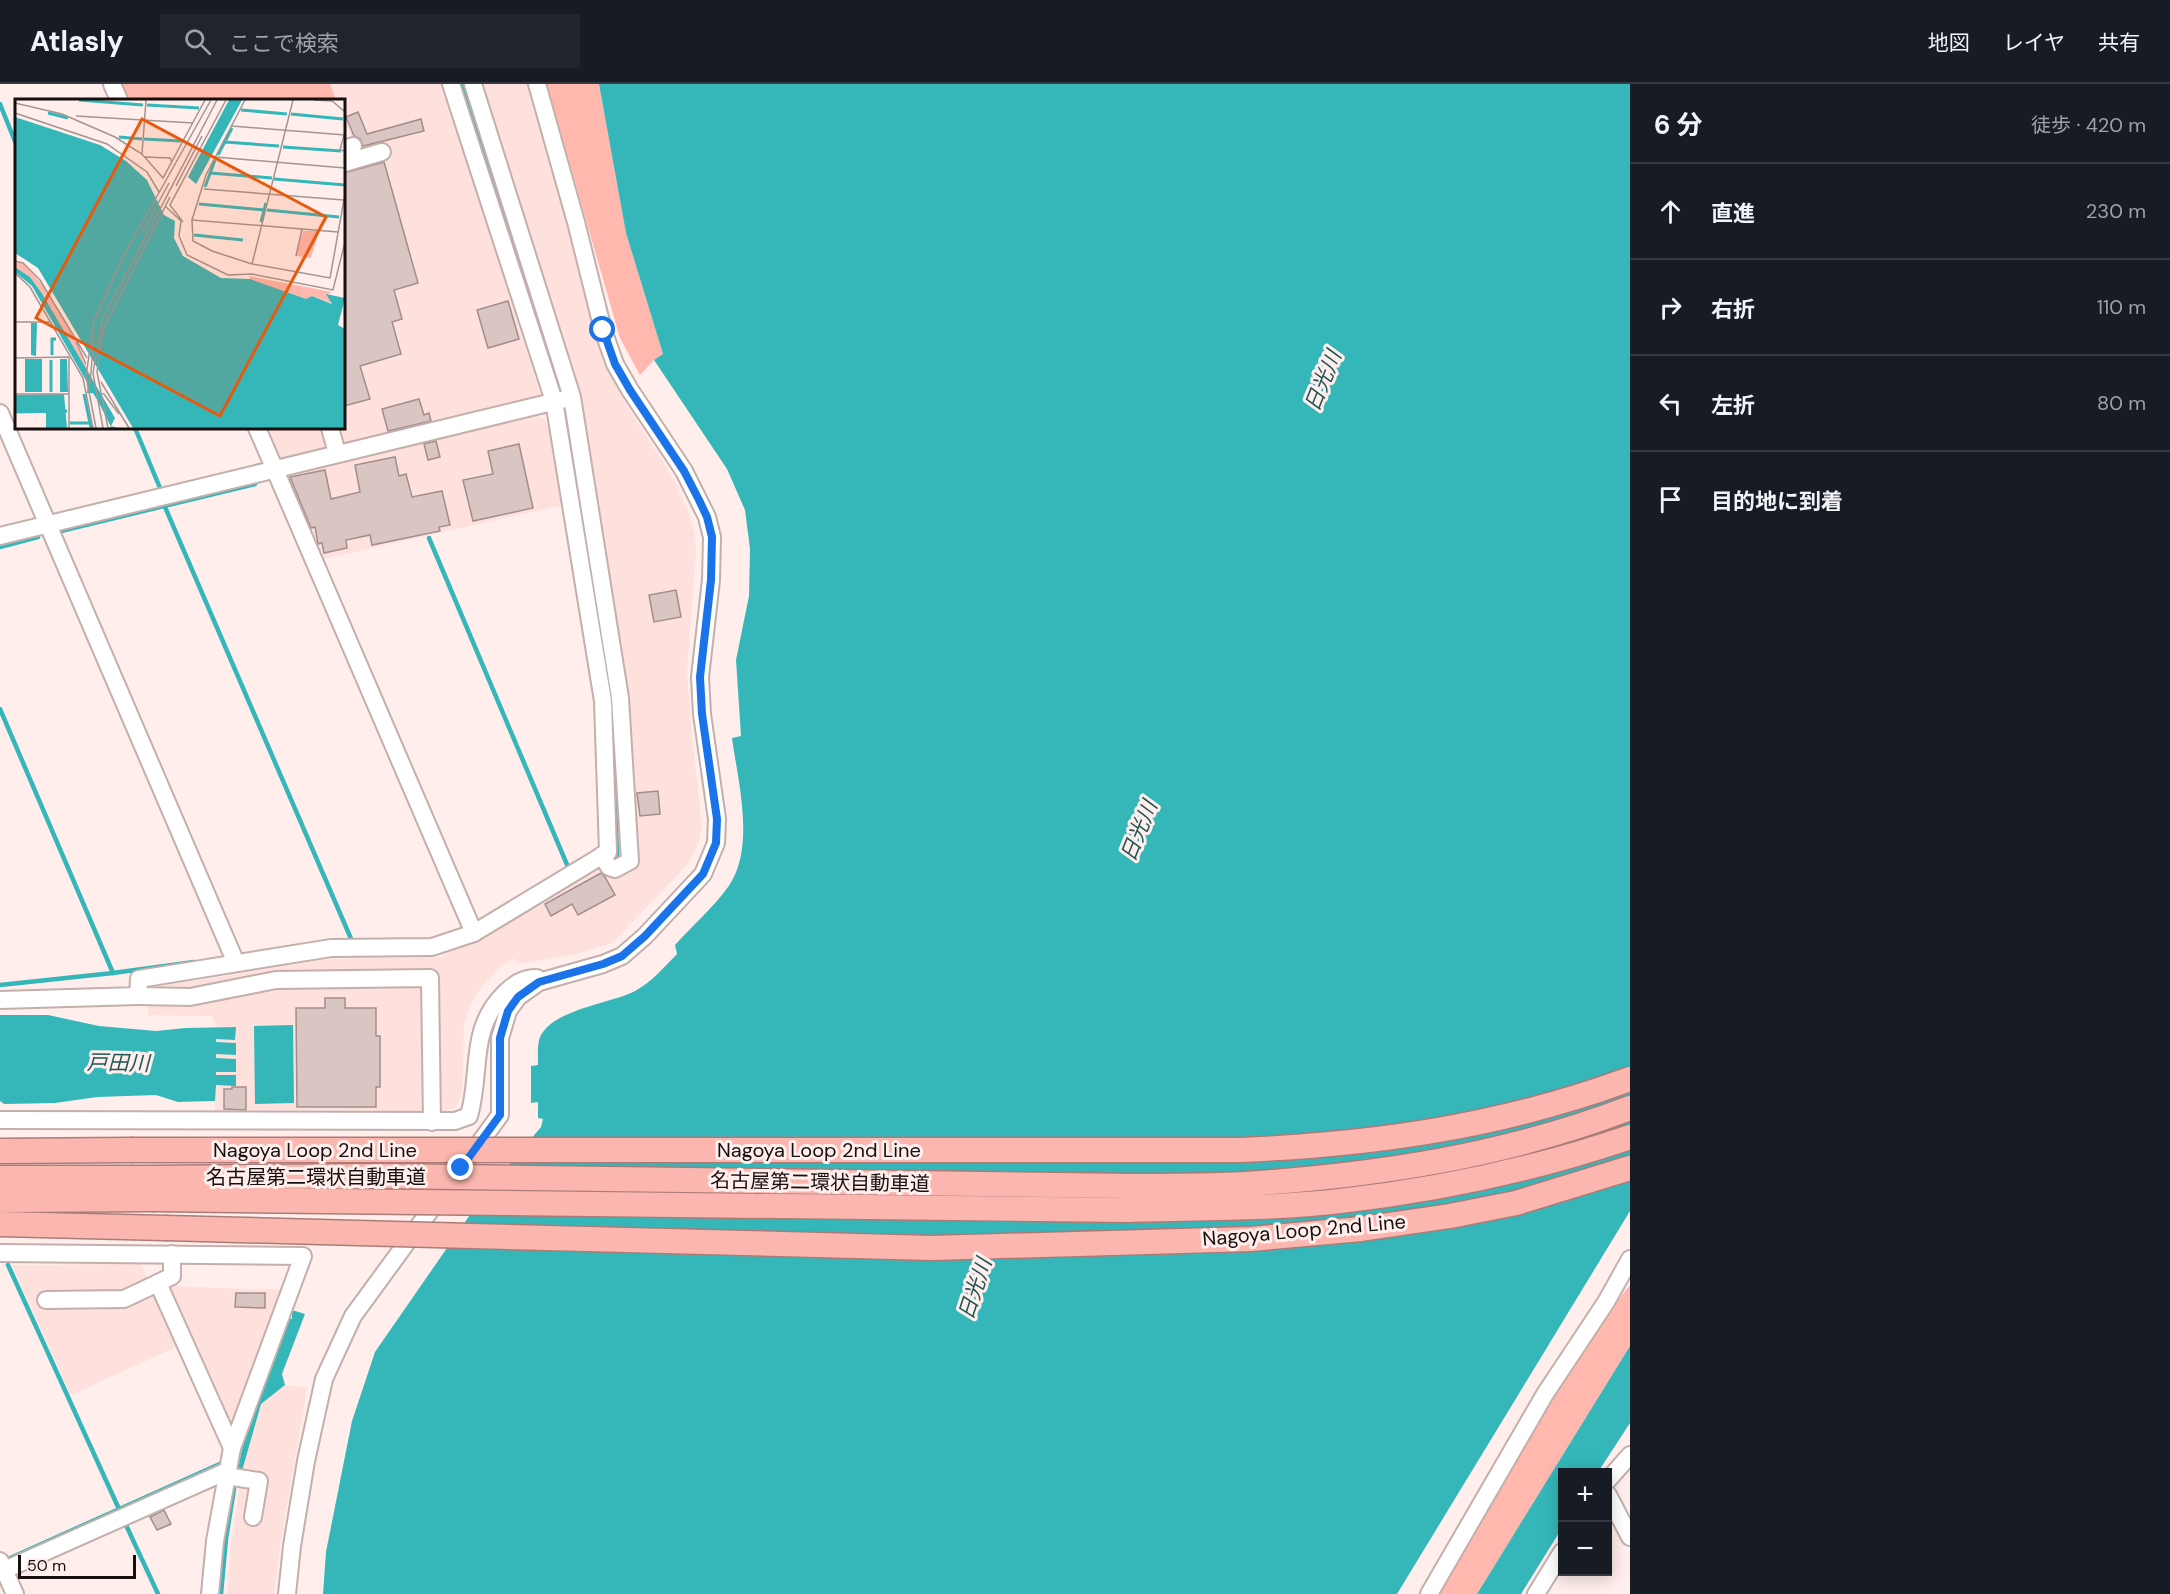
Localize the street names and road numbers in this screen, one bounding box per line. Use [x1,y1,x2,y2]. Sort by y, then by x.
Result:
street label: Nagoya Loop 2nd Line [213,1137,417,1163]
street label: Nagoya Loop 2nd Line [717,1137,921,1163]
street label: 名古屋第二環状自動車道 [206,1164,426,1190]
street label: 名古屋第二環状自動車道 [710,1167,930,1197]
street label: Nagoya Loop 2nd Line [1201,1208,1407,1252]

